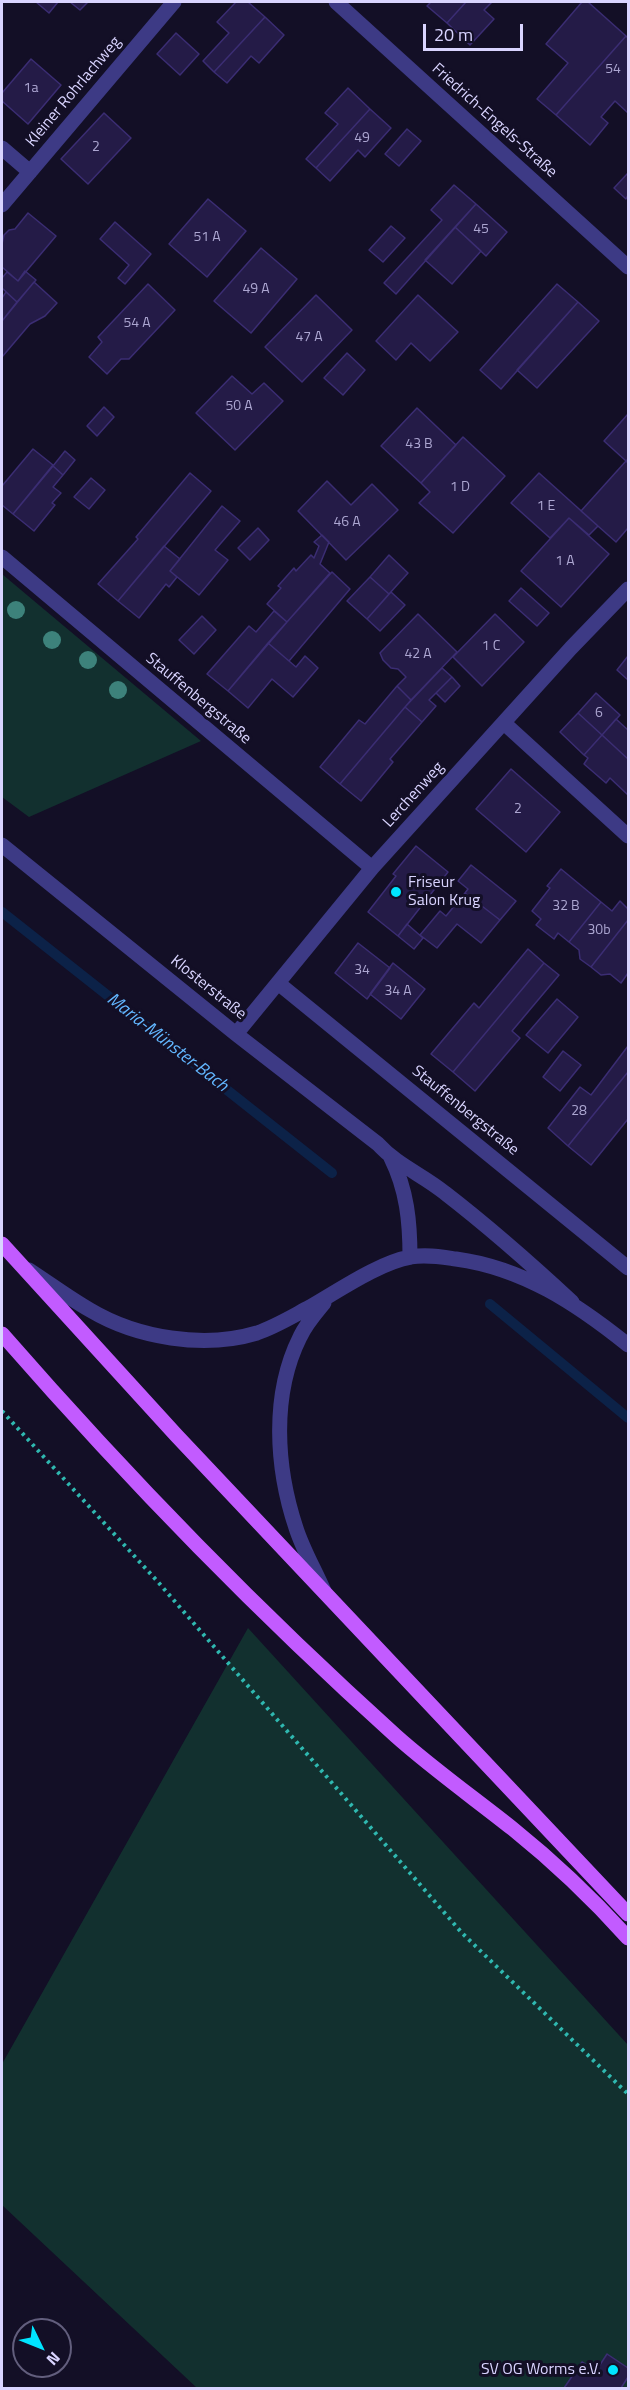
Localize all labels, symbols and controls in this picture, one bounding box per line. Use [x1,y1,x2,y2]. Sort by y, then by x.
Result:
scale bar [426,12,526,50]
text: 20 m [434,21,473,48]
street label: Kleiner Rohrlachweg [22,33,126,151]
street label: Friedrich-Engels-Straße [428,60,560,182]
house number: 54 [605,62,621,78]
house number: 1a [24,81,38,97]
house number: 49 [354,131,370,147]
house number: 2 [92,140,100,156]
house number: 45 [473,222,489,238]
house number: 51 A [193,230,221,246]
house number: 49 A [242,282,270,298]
house number: 54 A [123,316,151,332]
house number: 47 A [295,330,323,346]
house number: 50 A [225,399,253,415]
house number: 43 B [405,437,433,453]
house number: 1 D [450,480,470,496]
house number: 1 E [537,499,555,515]
house number: 46 A [333,515,361,531]
house number: 1 A [555,554,575,570]
house number: 1 C [482,639,500,655]
house number: 42 A [404,647,432,663]
street label: Stauffenbergstraße [141,649,255,749]
house number: 6 [595,706,603,722]
street label: Lerchenweg [380,758,448,832]
house number: 2 [514,802,522,818]
place label: Friseur Salon Krug [408,873,480,911]
marker: Friseur Salon Krug [389,885,403,899]
house number: 32 B [552,899,580,915]
house number: 30b [587,923,611,939]
street label: Klosterstraße [166,952,250,1024]
house number: 34 [354,963,370,979]
house number: 34 A [384,984,412,1000]
water label: Maria-Münster-Bach [102,989,232,1097]
street label: Stauffenbergstraße [408,1062,522,1160]
house number: 28 [571,1104,587,1120]
north arrow [12,2318,72,2378]
text: N [41,2347,66,2371]
place label: SV OG Worms e.V. [481,2360,601,2380]
marker: SV OG Worms e.V. [606,2363,620,2377]

